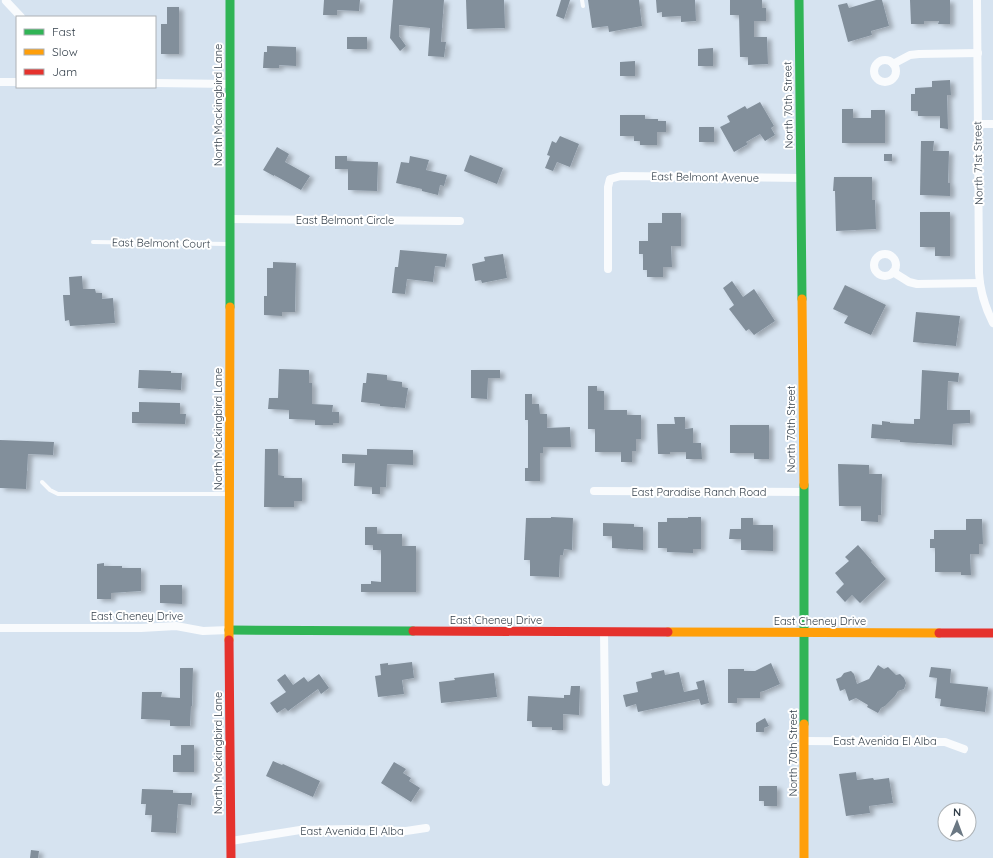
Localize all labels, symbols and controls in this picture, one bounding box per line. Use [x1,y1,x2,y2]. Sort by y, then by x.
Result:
legend [16,16,156,88]
text: Fast [52,24,76,39]
text: Slow [52,44,78,59]
street label: North Mockingbird Lane [211,44,225,166]
street label: North 70th Street [780,61,796,149]
text: Jam [52,64,77,79]
street label: North 71st Street [970,121,986,205]
street label: East Belmont Avenue [651,169,759,185]
street label: East Belmont Circle [296,213,394,227]
street label: East Belmont Court [112,235,211,251]
street label: North Mockingbird Lane [211,368,225,490]
street label: North 70th Street [784,385,798,473]
street label: East Paradise Ranch Road [632,485,766,499]
street label: East Cheney Drive [91,609,183,623]
street label: East Cheney Drive [450,613,542,627]
street label: East Cheney Drive [774,614,866,628]
street label: North Mockingbird Lane [211,692,225,814]
street label: North 70th Street [786,709,800,797]
street label: East Avenida El Alba [833,734,937,748]
north arrow [937,802,977,842]
text: N [953,805,961,819]
street label: East Avenida El Alba [300,824,404,838]

